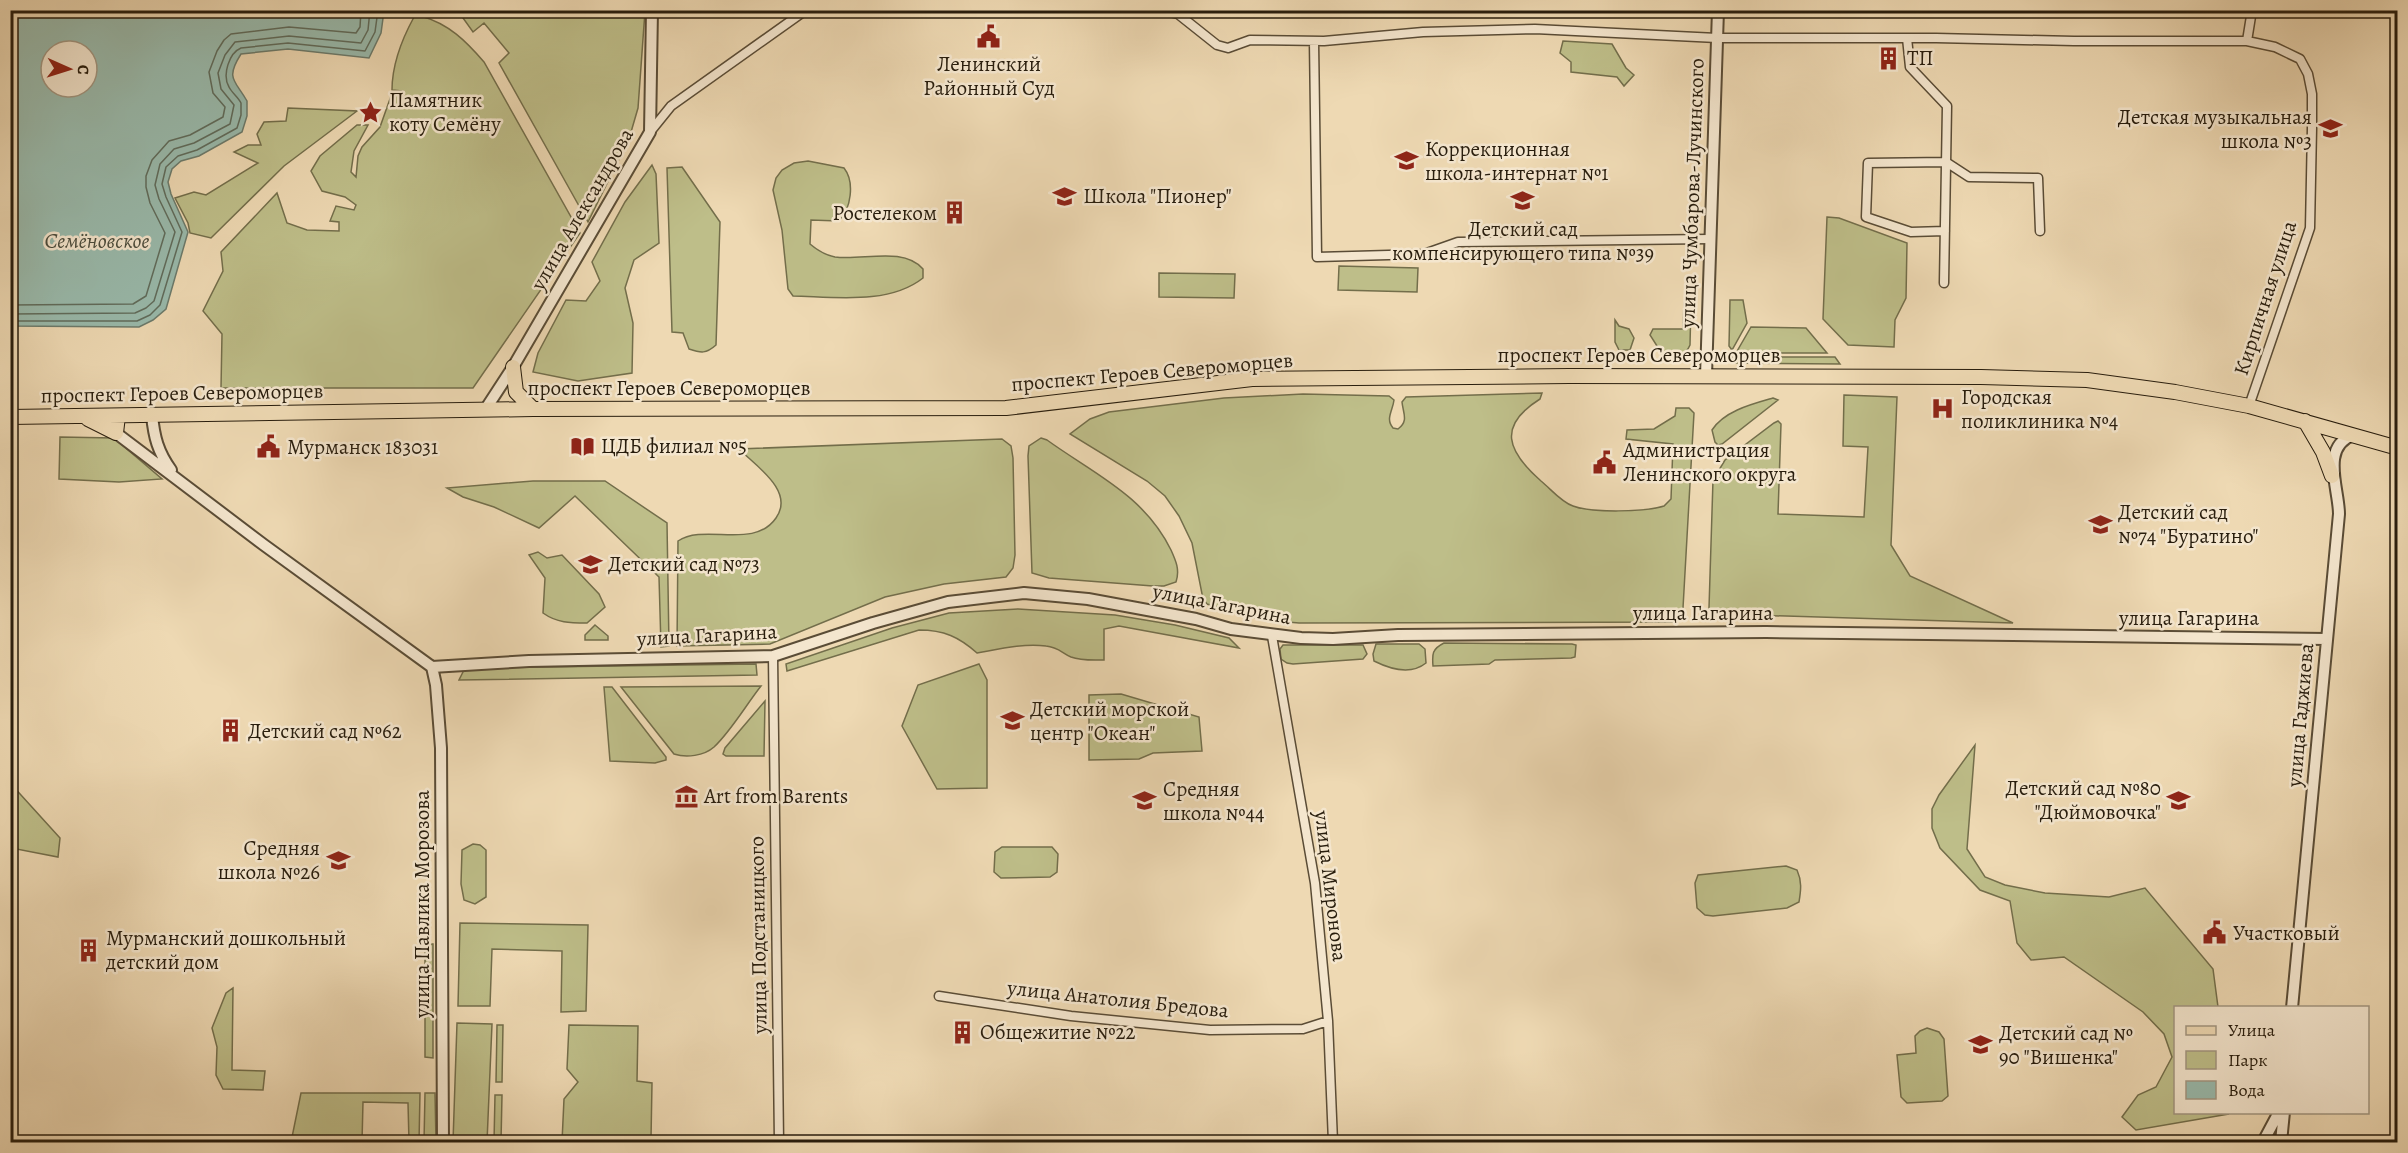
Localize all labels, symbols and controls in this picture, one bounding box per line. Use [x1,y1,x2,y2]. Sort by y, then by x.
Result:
public building icon: Ленинский Районный Суд [976,23,1002,49]
north arrow [39,39,99,99]
place label: ТП [1907,44,1933,72]
building icon: ТП [1876,45,1902,71]
place label: Ленинский Районный Суд [923,50,1055,102]
street label: улица Чумбарова-Лучинского [1673,58,1711,329]
text: С [72,64,94,75]
place label: Памятник коту Семёну [389,86,501,138]
place icon: Памятник коту Семёну [358,99,384,125]
place label: Детская музыкальная школа №3 [2118,103,2312,155]
school or university icon: Детская музыкальная школа №3 [2317,116,2343,142]
street label: улица Александрова [524,123,640,296]
place label: Коррекционная школа-интернат №1 [1425,135,1608,187]
school or university icon: Коррекционная школа-интернат №1 [1394,148,1420,174]
place label: Школа "Пионер" [1083,182,1232,210]
school or university icon: Школа "Пионер" [1052,183,1078,209]
school or university icon: Детский сад компенсирующего типа №39 [1510,188,1536,214]
place label: Ростелеком [833,199,937,227]
building icon: Ростелеком [942,200,968,226]
place label: Детский сад компенсирующего типа №39 [1392,215,1654,267]
street label: Кирпичная улица [2227,217,2303,379]
water label: Семёновское [44,226,150,256]
street label: проспект Героев Североморцев [1498,341,1780,369]
street label: проспект Героев Североморцев [1010,346,1294,398]
street label: проспект Героев Североморцев [528,374,810,402]
street label: проспект Героев Североморцев [40,377,324,409]
place label: Городская поликлиника №4 [1961,383,2118,435]
hospital icon: Городская поликлиника №4 [1930,396,1956,422]
place label: ЦДБ филиал №5 [601,432,747,460]
place label: Мурманск 183031 [287,433,438,461]
library icon: ЦДБ филиал №5 [570,433,596,459]
public building icon: Мурманск 183031 [256,434,282,460]
place label: Администрация Ленинского округа [1622,436,1797,488]
public building icon: Администрация Ленинского округа [1592,449,1618,475]
place label: Детский сад №74 "Буратино" [2118,498,2259,550]
school or university icon: Детский сад №74 "Буратино" [2087,511,2113,537]
place label: Детский сад №73 [608,550,760,578]
school or university icon: Детский сад №73 [577,551,603,577]
street label: улица Гагарина [1150,577,1294,631]
street label: улица Гагарина [1632,599,1773,627]
street label: улица Гагарина [2118,604,2259,632]
street label: улица Гагарина [635,617,778,653]
street label: улица Гаджиева [2280,642,2320,789]
place label: Детский морской центр "Океан" [1030,695,1189,747]
school or university icon: Детский морской центр "Океан" [999,708,1025,734]
place label: Детский сад №62 [248,717,402,745]
building icon: Детский сад №62 [217,718,243,744]
place label: Детский сад №80 "Дюймовочка" [2006,774,2161,826]
place label: Средняя школа №44 [1163,775,1265,827]
place label: Art from Barents [703,782,848,810]
museum icon: Art from Barents [673,783,699,809]
school or university icon: Детский сад №80 "Дюймовочка" [2166,787,2192,813]
school or university icon: Средняя школа №44 [1132,788,1158,814]
street label: улица Павлика Морозова [408,790,436,1019]
street label: улица Миронова [1308,808,1354,963]
place label: Средняя школа №26 [218,834,320,886]
street label: улица Подстаницкого [742,836,774,1035]
school or university icon: Средняя школа №26 [325,847,351,873]
place label: Участковый [2233,919,2340,947]
public building icon: Участковый [2202,920,2228,946]
place label: Мурманский дошкольный детский дом [105,924,346,976]
building icon: Мурманский дошкольный детский дом [75,937,101,963]
street label: улица Анатолия Бредова [1005,973,1230,1025]
legend [2174,1006,2369,1114]
place label: Общежитие №22 [980,1018,1135,1046]
text: Улица [2228,1018,2276,1042]
building icon: Общежитие №22 [949,1019,975,1045]
place label: Детский сад № 90 "Вишенка" [1999,1019,2133,1071]
school or university icon: Детский сад № 90 "Вишенка" [1968,1032,1994,1058]
text: Парк [2228,1048,2268,1072]
text: Вода [2228,1078,2266,1102]

